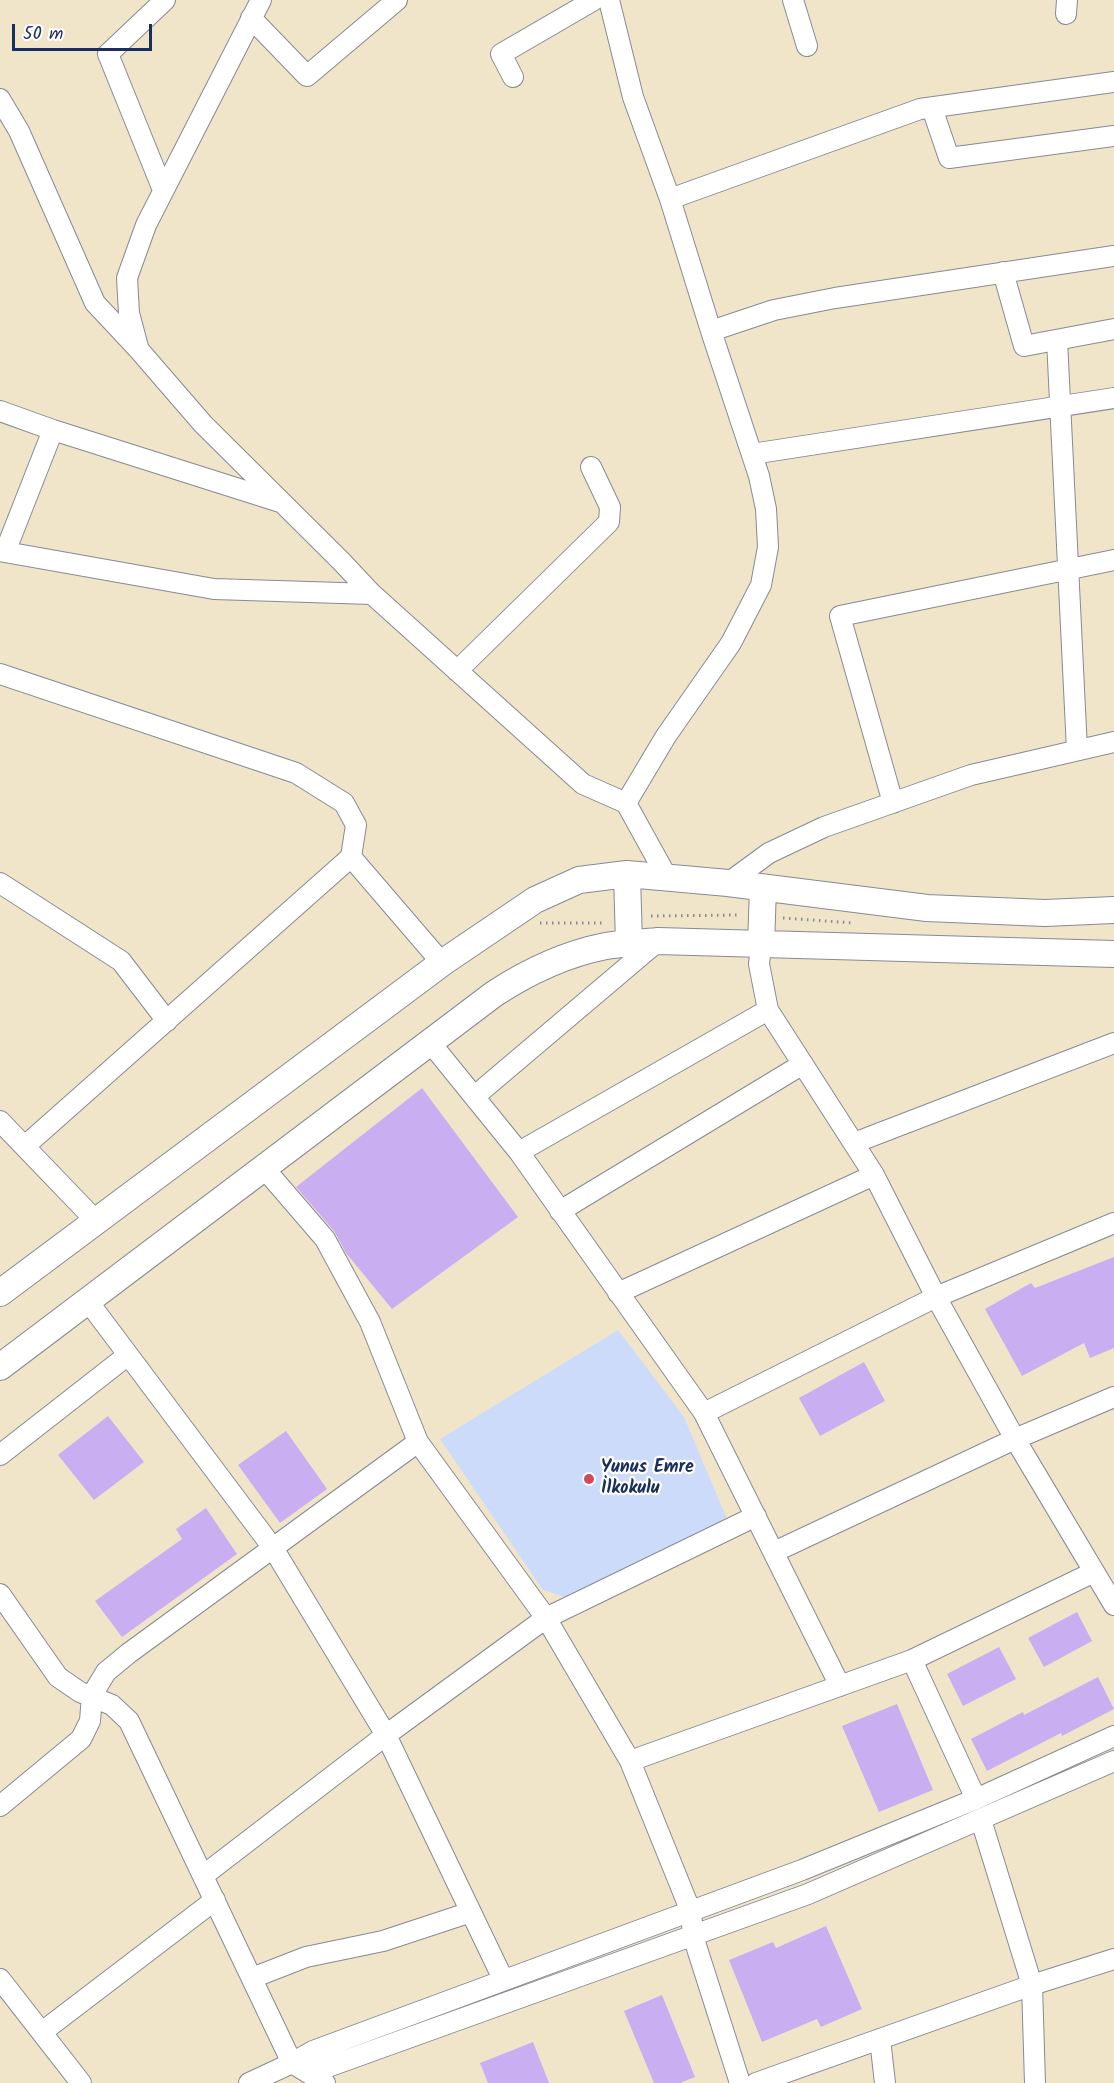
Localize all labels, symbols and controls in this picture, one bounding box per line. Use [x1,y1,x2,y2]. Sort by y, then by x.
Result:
scale bar [15,12,154,50]
text: 50 m [23,20,63,49]
place label: Yunus Emre İlkokulu [601,1458,694,1500]
marker: Yunus Emre İlkokulu [582,1472,596,1486]

